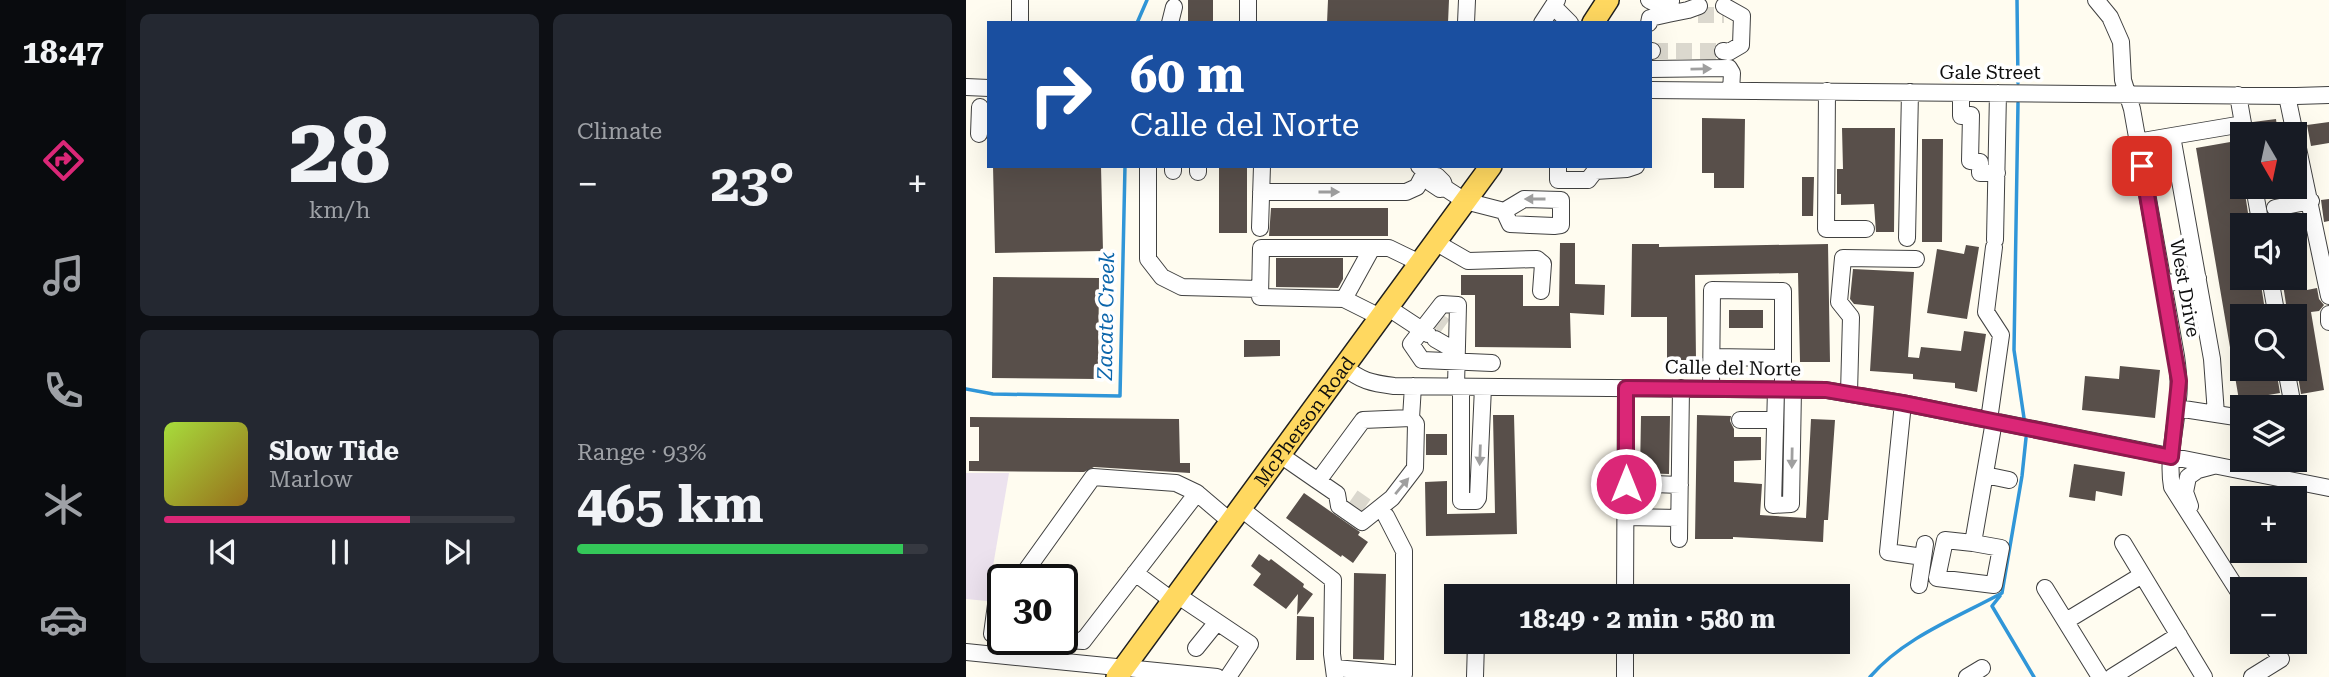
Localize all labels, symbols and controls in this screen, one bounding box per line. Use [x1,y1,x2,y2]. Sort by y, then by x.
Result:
text: 18:47 [22,33,104,71]
text: 60 m [1130,47,1245,104]
icon: right [1015,49,1106,140]
street label: Gale Street [1940,61,2040,84]
one-way arrow [1690,63,1712,74]
text: 28 [289,98,390,204]
text: Calle del Norte [1130,106,1359,144]
text: Climate [577,118,662,145]
north arrow [2230,122,2306,200]
map controls [2230,122,2307,654]
icon: directions [39,136,88,185]
pin [2112,136,2172,196]
icon: arrive [2123,147,2161,185]
text: 23° [710,153,795,214]
text: − [577,162,598,206]
text: + [907,162,928,206]
one-way arrow [1319,186,1341,198]
one-way arrow [1524,193,1546,205]
text: km/h [309,197,370,224]
button: sound [2230,213,2307,290]
street label: West Drive [2165,237,2205,339]
icon: music [39,251,88,300]
water label: Zacate Creek [1093,251,1119,381]
button: search [2230,304,2307,381]
street label: McPherson Road [1249,352,1359,491]
street label: Calle del Norte [1665,355,1801,381]
icon: phone [39,366,88,415]
button: layers [2230,395,2307,472]
text: Slow Tide [269,436,399,466]
text: Range · 93% [577,439,706,466]
one-way arrow [1475,444,1486,466]
position arrow [1589,447,1663,521]
one-way arrow [1786,447,1797,469]
text: Marlow [269,466,352,493]
text: 465 km [577,474,764,535]
one-way arrow [1395,477,1410,495]
icon: climate [39,480,88,529]
button: + [2230,486,2307,563]
icon: previous [204,533,242,571]
icon: pause [321,533,359,571]
icon: next [438,533,476,571]
speed limit sign: 30 [987,564,1078,655]
button: − [2230,577,2307,654]
icon: car [39,595,88,644]
text: 18:49 · 2 min · 580 m [1519,604,1775,634]

